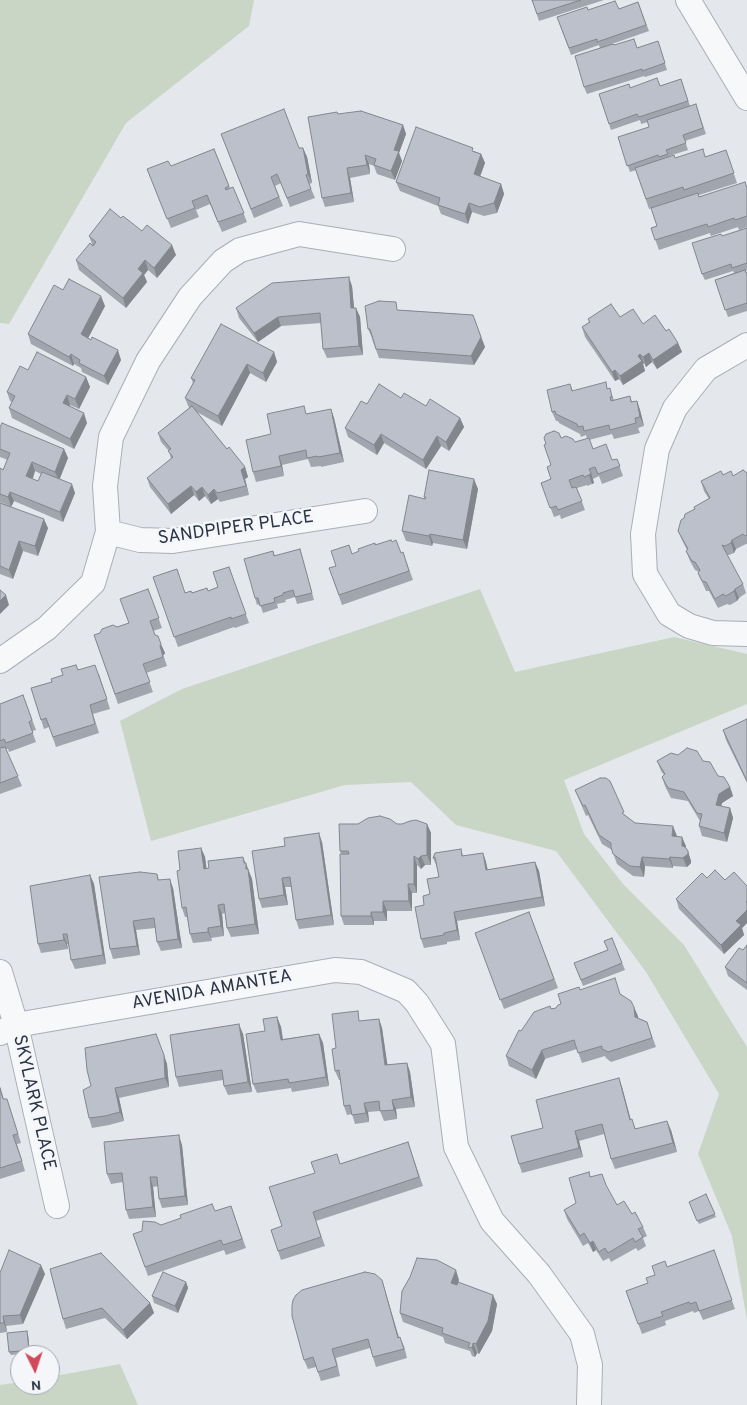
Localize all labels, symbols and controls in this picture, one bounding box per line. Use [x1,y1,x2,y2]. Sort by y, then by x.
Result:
street label: SANDPIPER PLACE [157,507,315,551]
street label: AVENIDA AMANTEA [130,966,294,1016]
street label: SKYLARK PLACE [7,1033,59,1173]
north arrow [10,1345,60,1395]
text: N [30,1376,42,1393]

